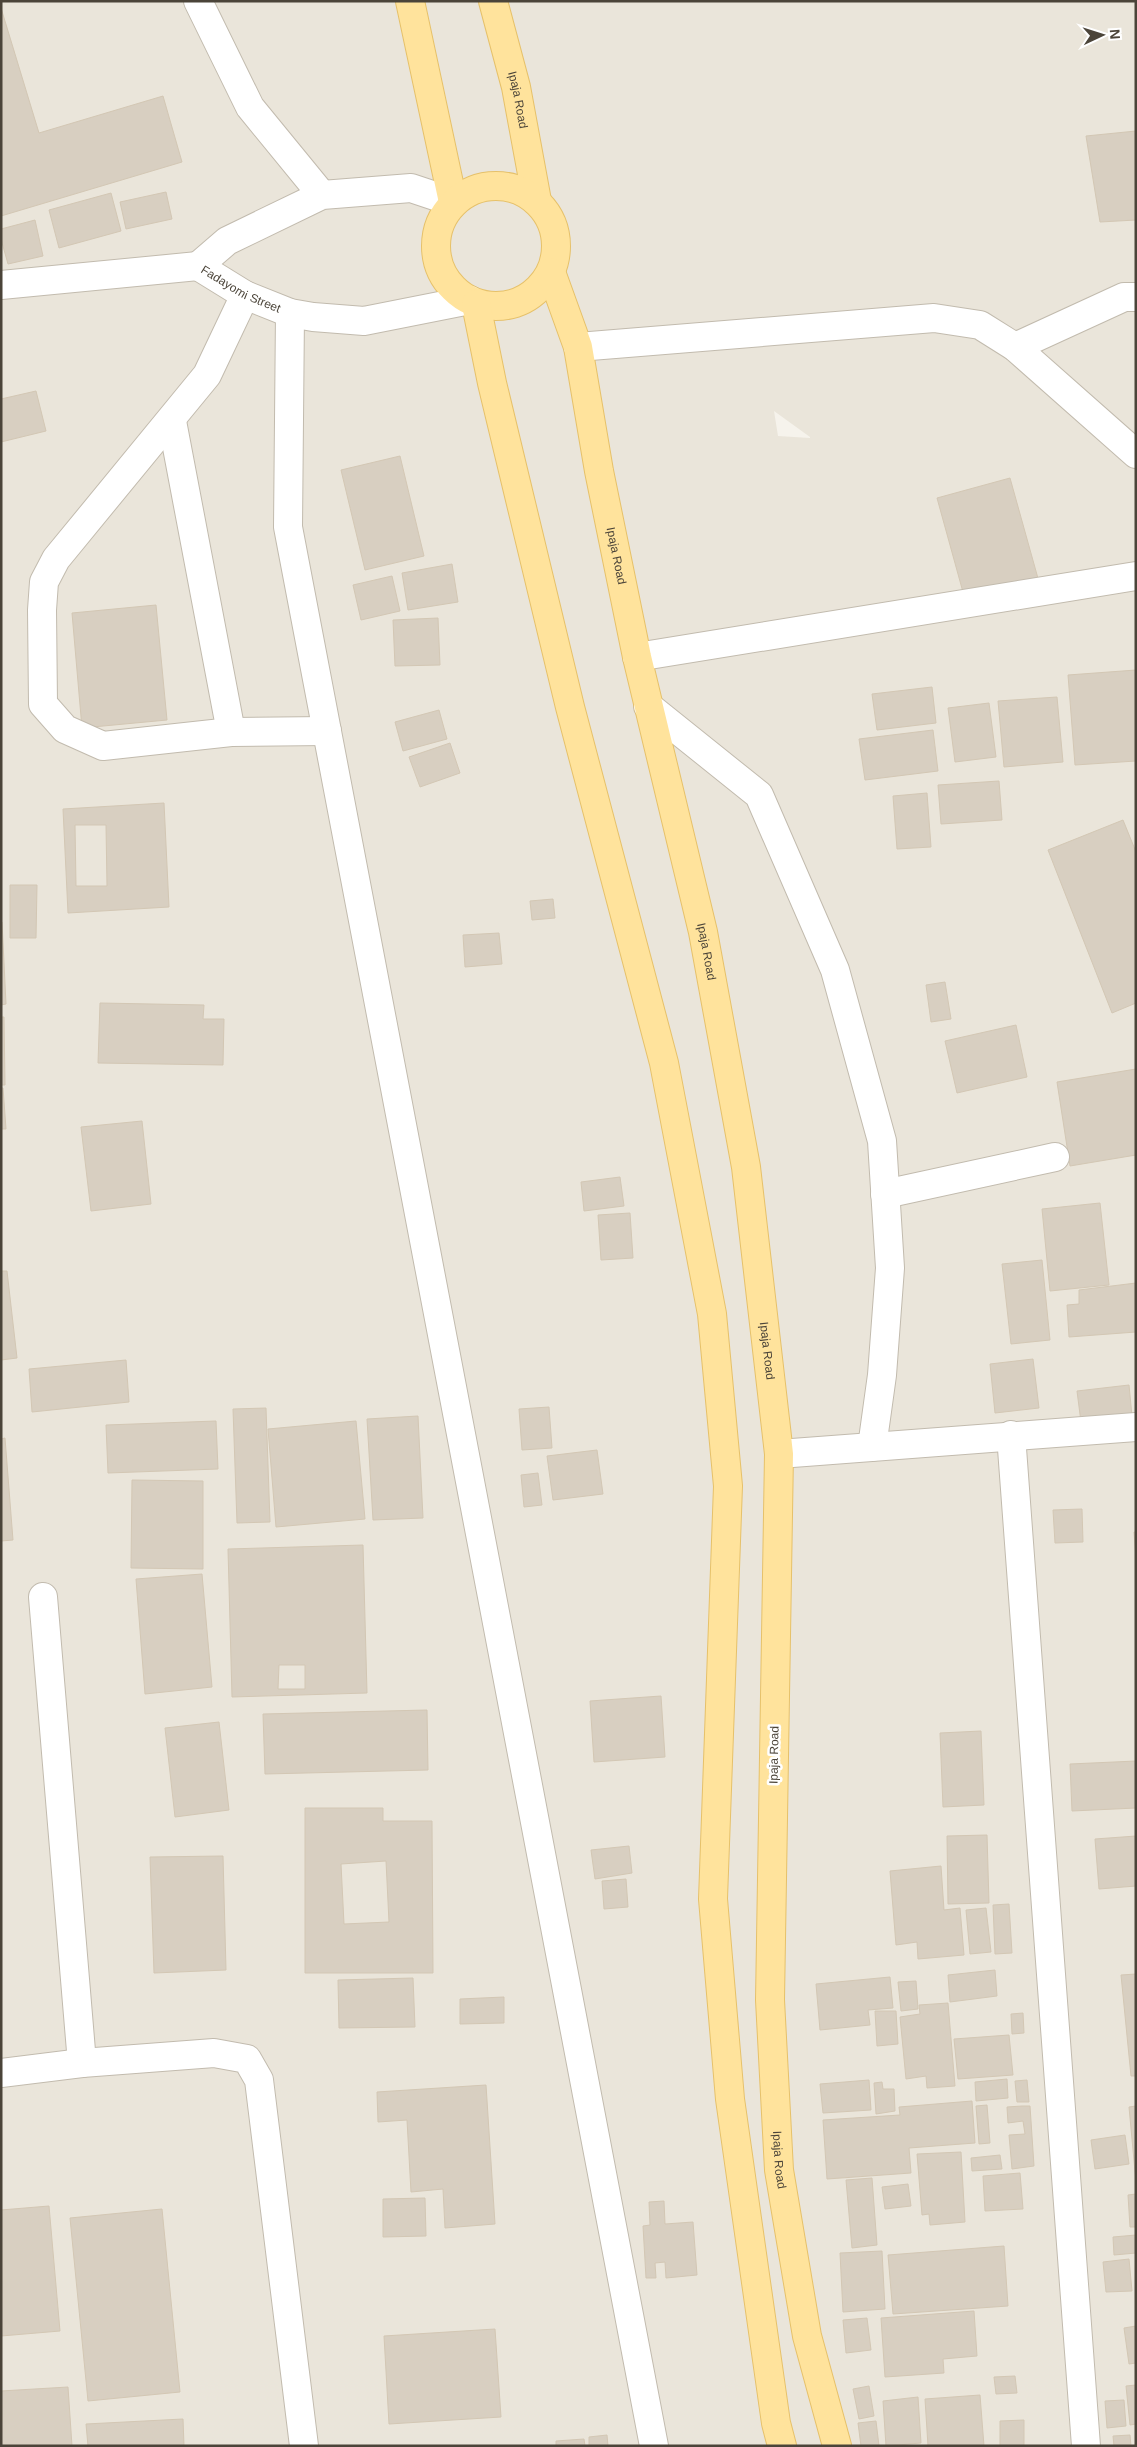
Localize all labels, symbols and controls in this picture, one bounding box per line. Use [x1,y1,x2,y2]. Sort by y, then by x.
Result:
north arrow [1077,10,1127,60]
text: N [1107,28,1123,40]
street label: Ipaja Road [505,70,531,130]
street label: Fadayomi Street [198,263,283,316]
street label: Ipaja Road [604,526,629,586]
street label: Ipaja Road [694,921,719,981]
street label: Ipaja Road [757,1321,777,1380]
street label: Ipaja Road [766,1726,782,1784]
street label: Ipaja Road [770,2130,789,2190]

